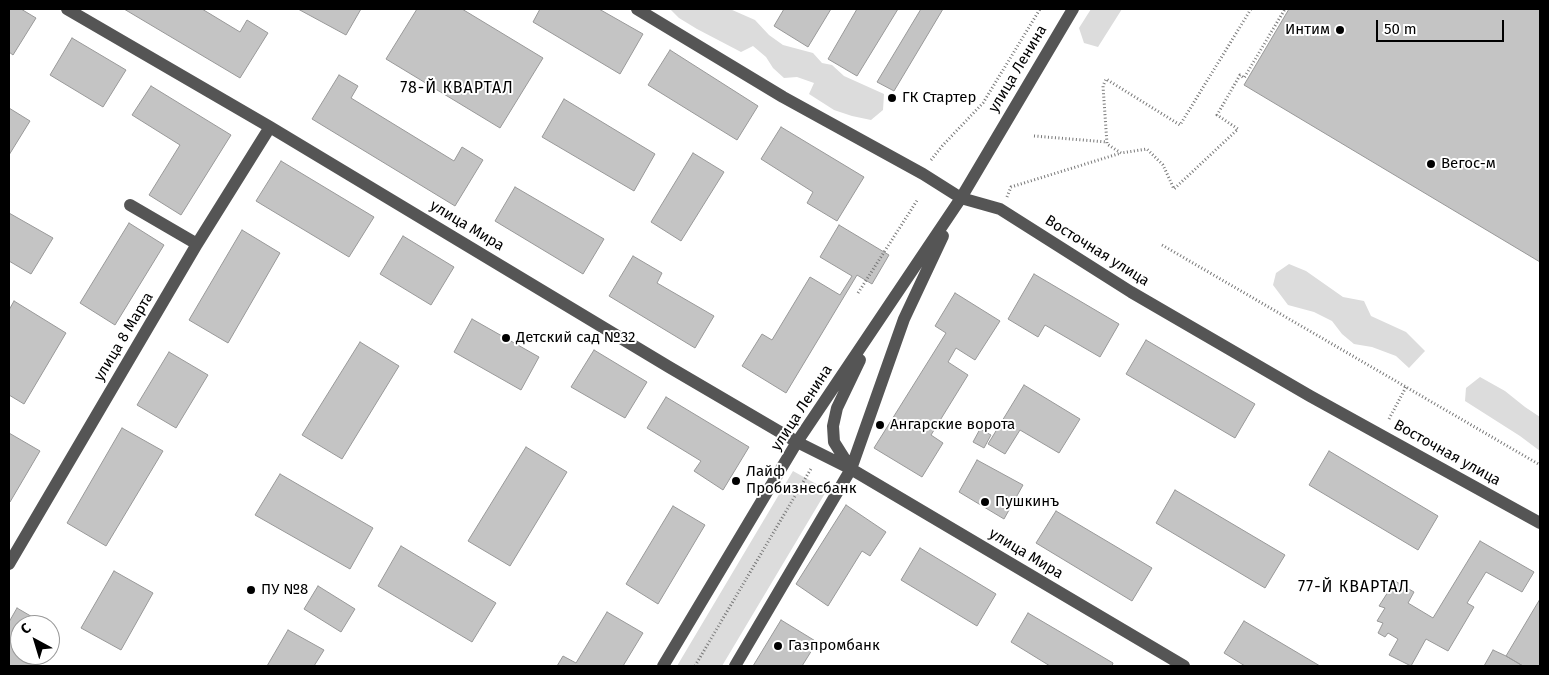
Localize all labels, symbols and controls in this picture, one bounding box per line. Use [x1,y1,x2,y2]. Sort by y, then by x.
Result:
scale bar [1379,10,1506,42]
text: 50 m [1384,20,1417,38]
place label: Интим [1285,21,1330,39]
street label: улица Ленина [985,22,1051,116]
marker: Интим [1334,24,1346,36]
district label: 78-Й КВАРТАЛ [399,79,515,99]
place label: ГК Стартер [902,89,976,107]
marker: ГК Стартер [886,92,898,104]
place label: Вегос-м [1441,155,1496,173]
marker: Вегос-м [1425,158,1437,170]
street label: улица Мира [427,197,507,255]
street label: Восточная улица [1042,212,1152,290]
street label: улица 8 Марта [90,289,158,385]
place label: Детский сад №32 [516,329,635,347]
marker: Детский сад №32 [500,332,512,344]
street label: улица Ленина [768,362,836,454]
place label: Ангарские ворота [890,416,1015,434]
street label: Восточная улица [1390,416,1504,490]
marker: Ангарские ворота [874,419,886,431]
place label: Лайф Пробизнесбанк [746,463,856,498]
marker: Лайф Пробизнесбанк [730,475,742,487]
place label: Пушкинъ [995,493,1059,511]
marker: Пушкинъ [979,496,991,508]
street label: улица Мира [986,525,1066,583]
district label: 77-Й КВАРТАЛ [1296,578,1412,598]
place label: ПУ №8 [261,581,308,599]
marker: ПУ №8 [245,584,257,596]
north arrow [10,615,60,665]
text: С [17,620,34,638]
place label: Газпромбанк [788,637,880,655]
marker: Газпромбанк [772,640,784,652]

